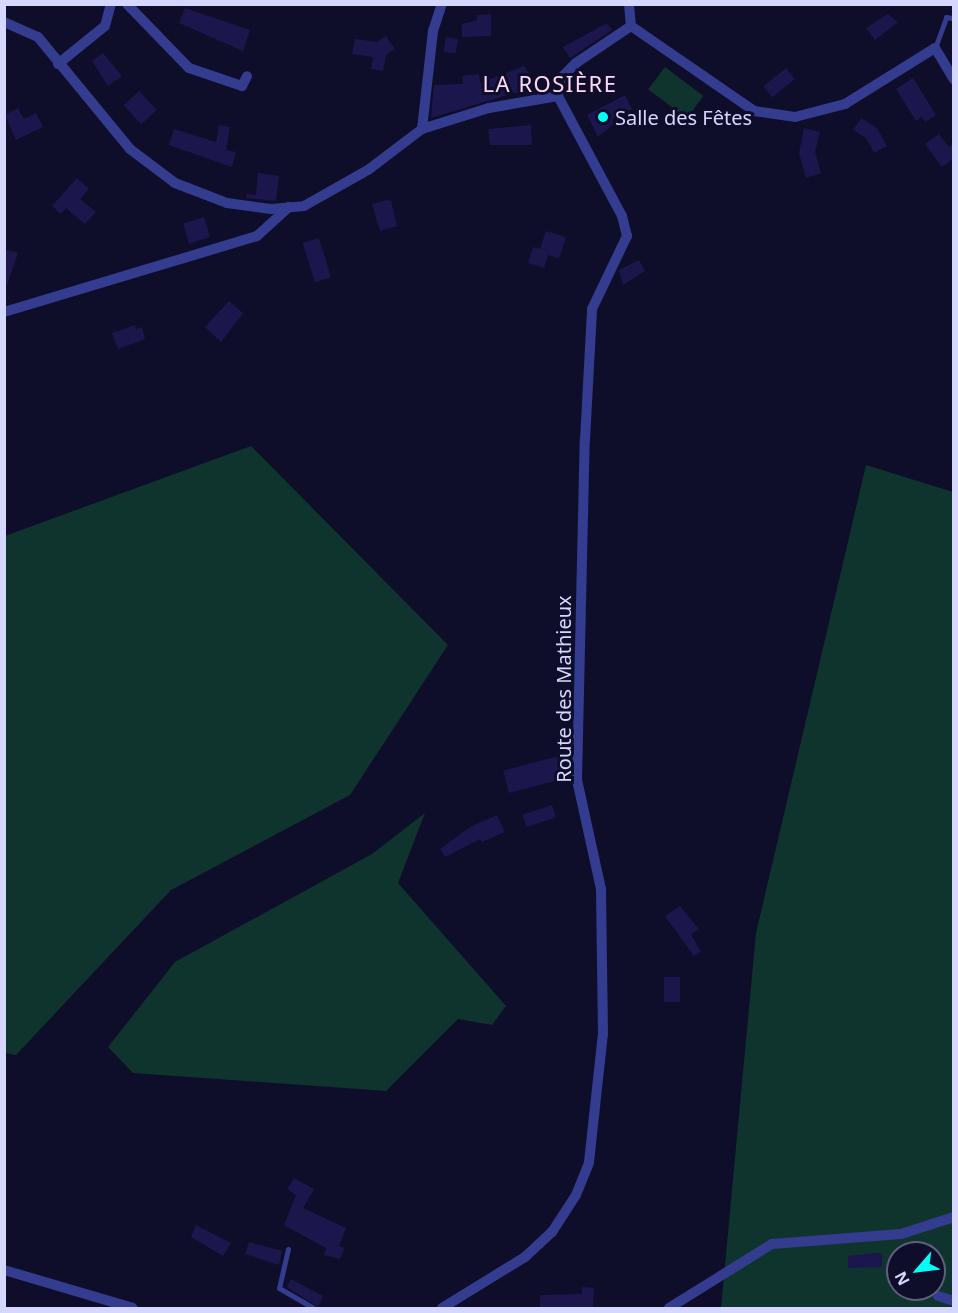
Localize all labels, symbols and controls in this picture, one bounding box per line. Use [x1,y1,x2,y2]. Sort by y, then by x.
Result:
district label: LA ROSIÈRE [483,71,617,97]
place label: Salle des Fêtes [615,105,752,129]
marker: Salle des Fêtes [596,110,610,124]
street label: Route des Mathieux [551,595,575,783]
north arrow [886,1241,946,1301]
text: N [889,1268,915,1289]

